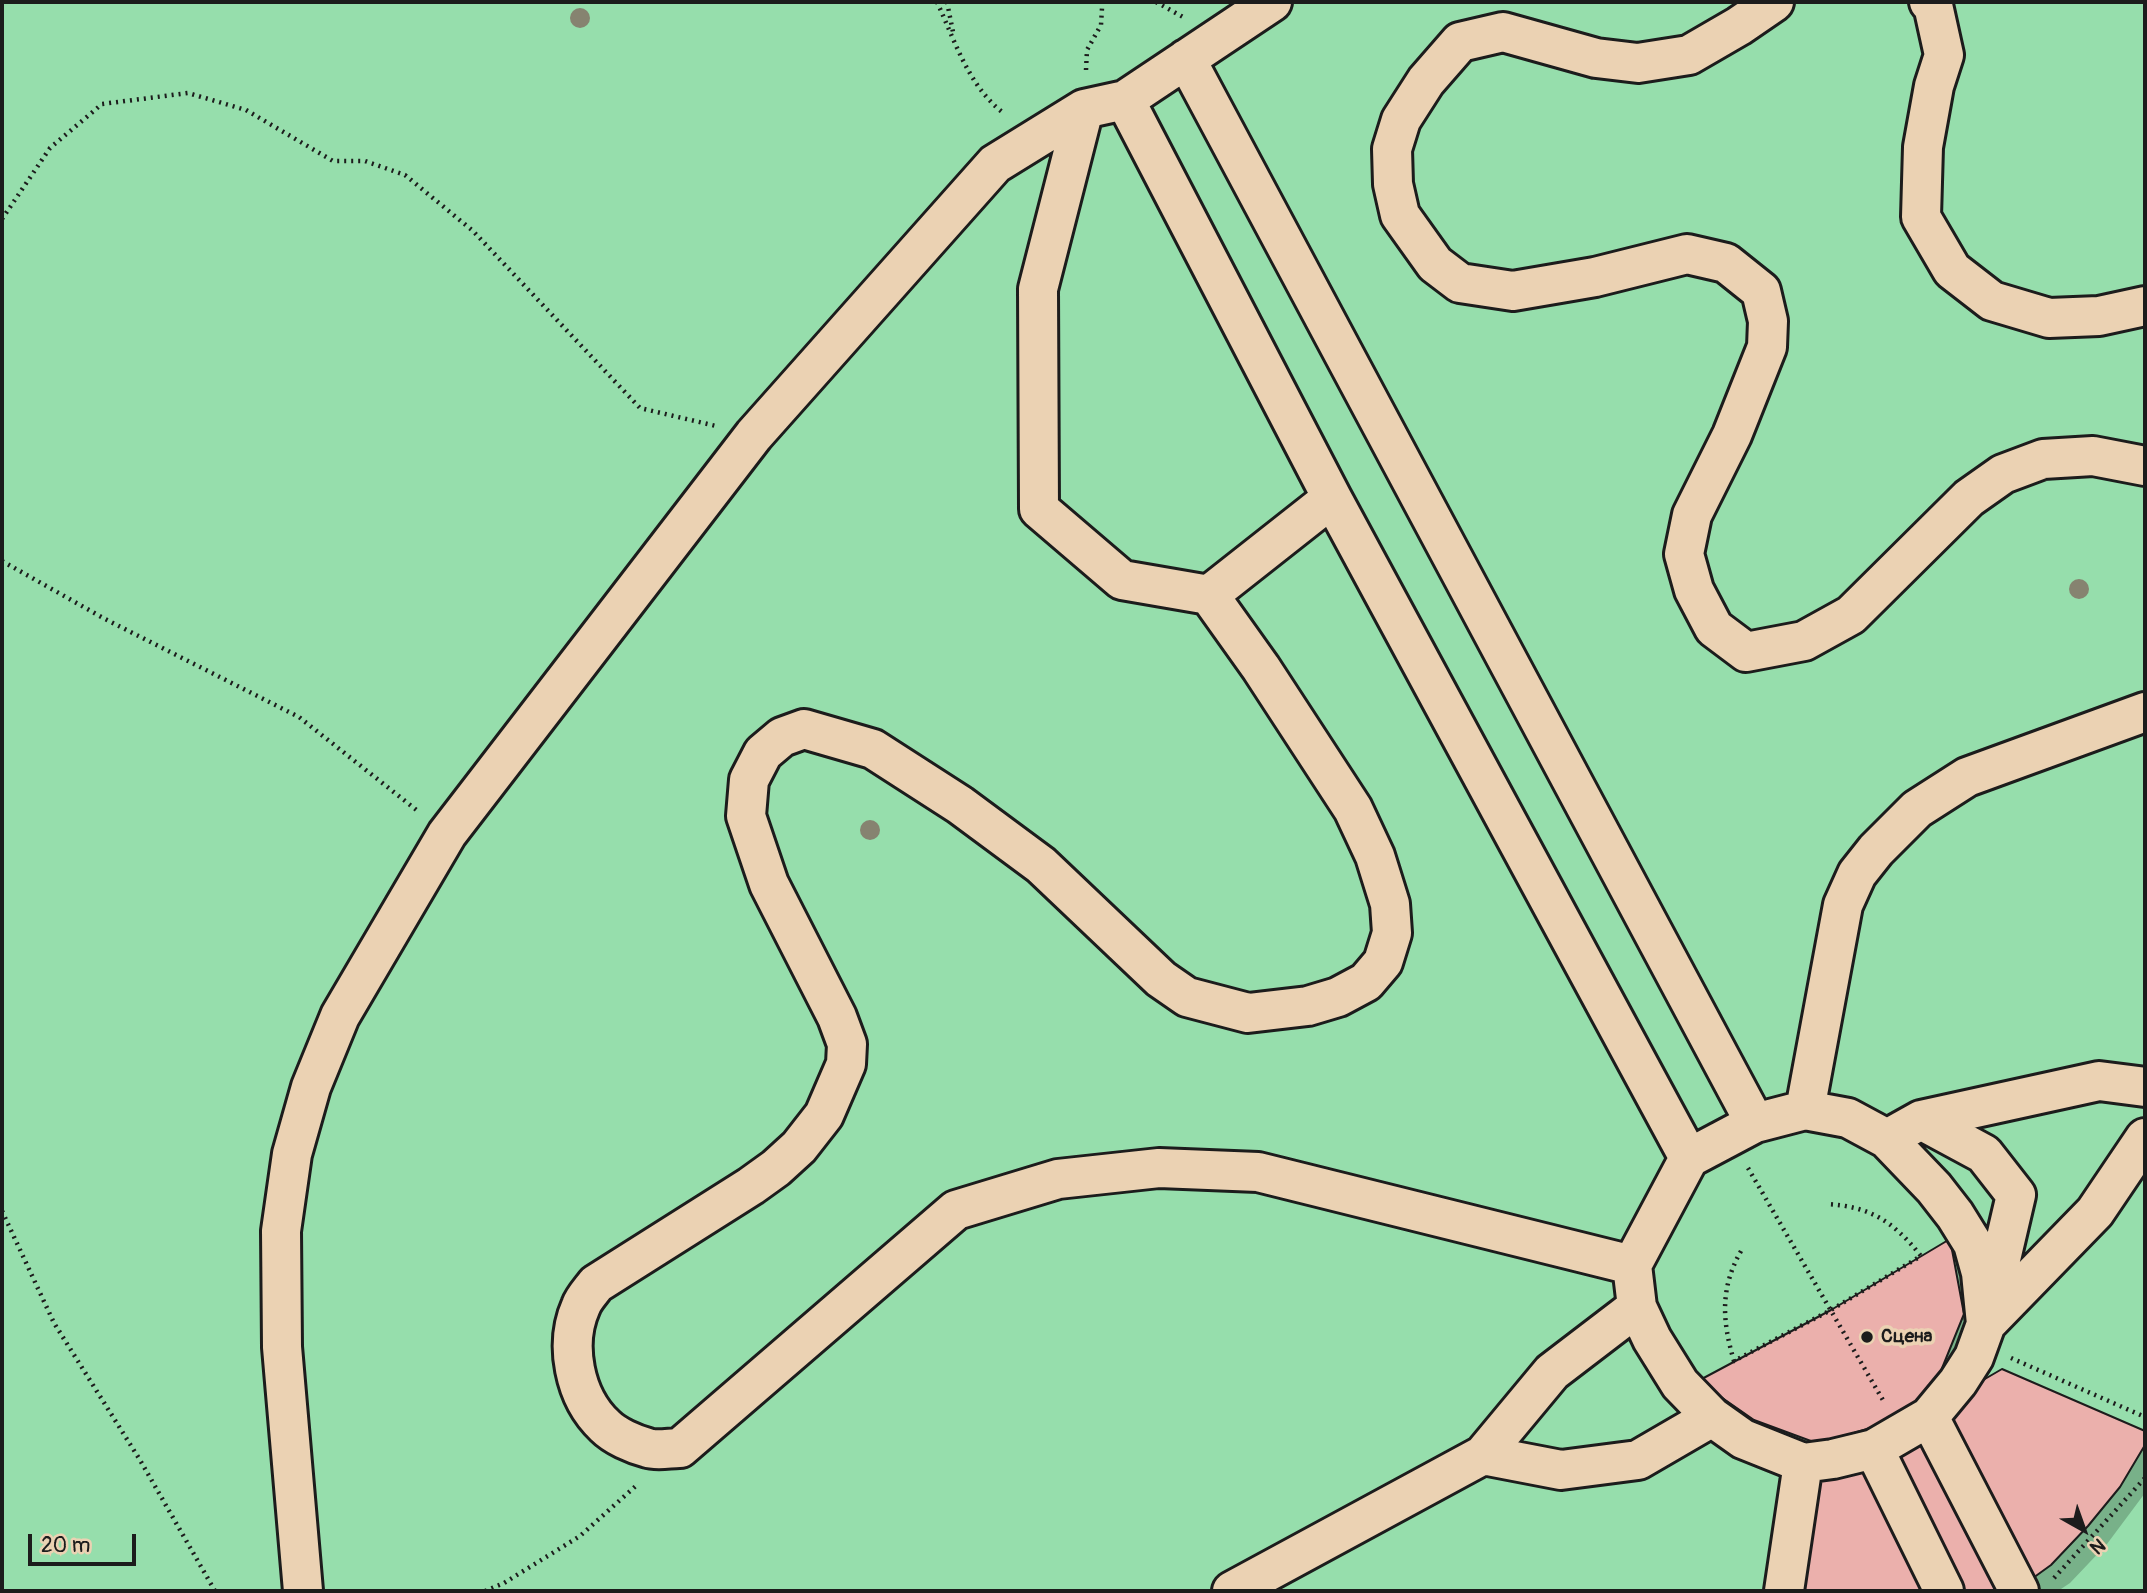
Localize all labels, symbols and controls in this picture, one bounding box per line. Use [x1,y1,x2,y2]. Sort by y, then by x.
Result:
place label: Сцена [1881,1326,1932,1348]
marker: Сцена [1859,1329,1875,1345]
north arrow [2049,1495,2119,1565]
scale bar [32,1520,140,1564]
text: 20 m [41,1532,90,1559]
text: N [2085,1533,2110,1559]

